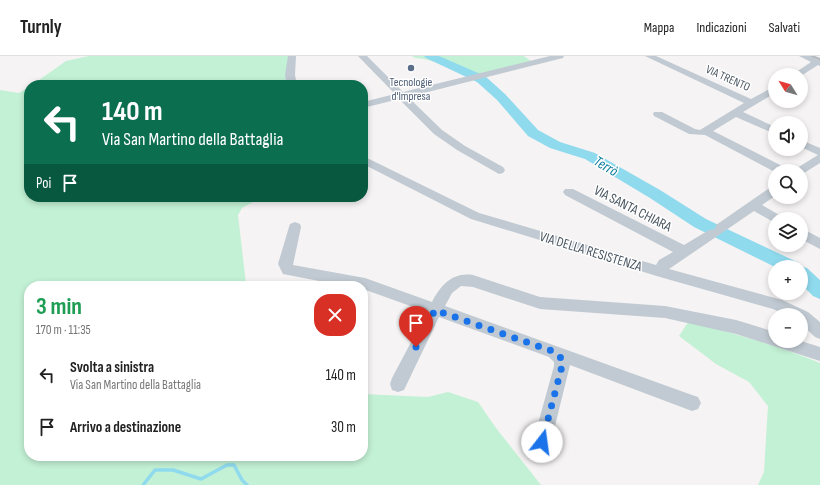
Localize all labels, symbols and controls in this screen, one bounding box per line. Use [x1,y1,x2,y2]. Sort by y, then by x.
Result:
text: Turnly [20,16,62,39]
text: Mappa [644,19,674,36]
text: Indicazioni [696,19,747,36]
text: Salvati [769,19,800,36]
street label: VIA TRENTO [703,62,752,95]
marker: Tecnologie d'Impresa [406,63,416,73]
north arrow [768,68,808,108]
map controls [768,68,808,348]
place label: Tecnologie d'Impresa [390,75,433,104]
text: 140 m [102,95,163,128]
icon: left [36,96,88,148]
button: sound [768,116,808,156]
text: Via San Martino della Battaglia [102,129,284,150]
water label: Terrò [590,152,621,181]
button: search [768,164,808,204]
icon: arrive [59,172,81,194]
text: Poi [36,174,51,193]
street label: VIA SANTA CHIARA [591,182,675,236]
button: layers [768,212,808,252]
street label: VIA DELLA RESISTENZA [538,228,645,275]
button: + [768,260,808,300]
text: 3 min [36,292,82,321]
button: close [314,294,356,336]
pin [399,306,433,347]
button: − [768,308,808,348]
icon: arrive [405,312,427,334]
text: 170 m · 11:35 [36,322,91,338]
text: Svolta a sinistra [70,358,154,377]
icon: left [36,364,58,386]
text: 140 m [326,366,356,385]
text: Via San Martino della Battaglia [70,377,201,393]
icon: arrive [36,416,58,438]
text: Arrivo a destinazione [70,418,181,437]
text: 30 m [331,418,356,437]
position arrow [521,421,563,463]

